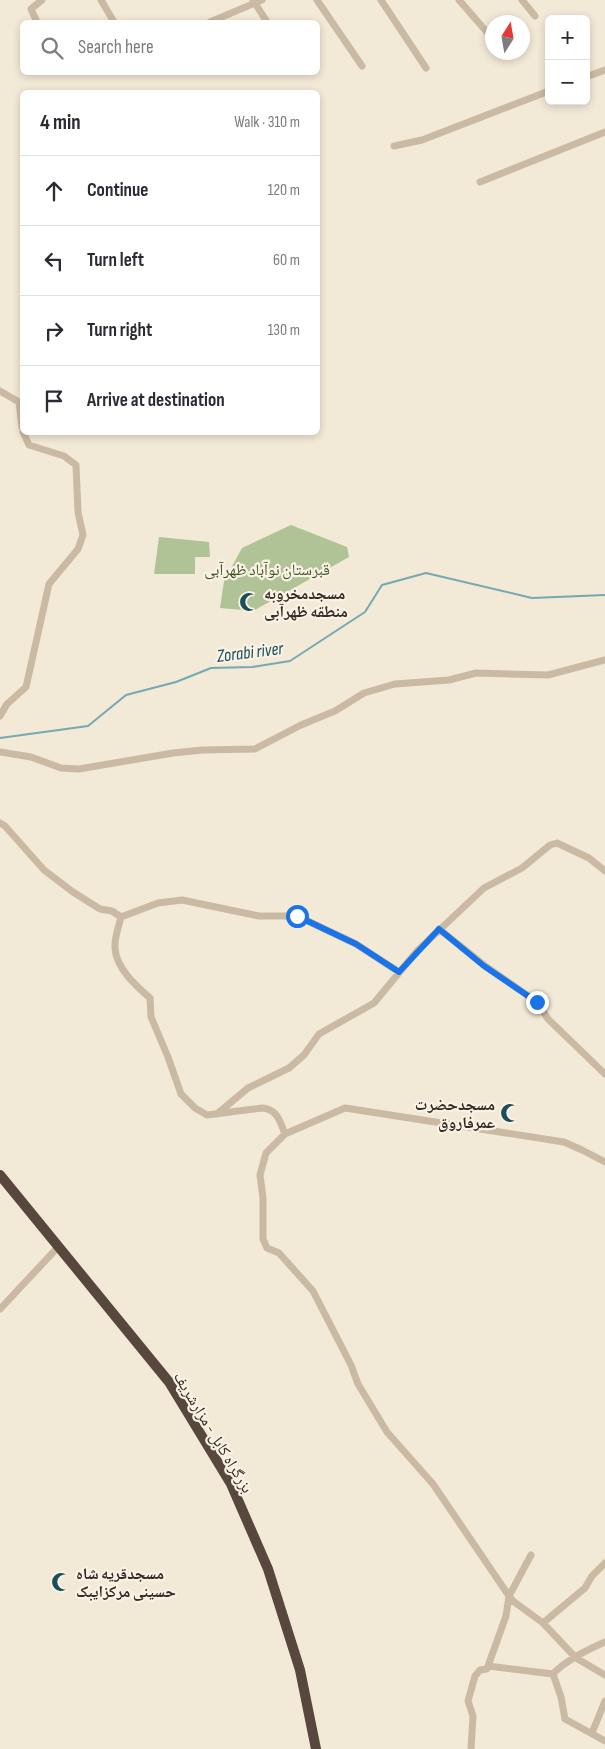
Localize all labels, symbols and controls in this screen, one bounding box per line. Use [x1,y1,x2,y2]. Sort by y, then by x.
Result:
north arrow [485,15,530,60]
map controls [545,15,590,105]
button: + [545,15,590,60]
search box [20,20,320,75]
icon: search [38,34,66,62]
text: Search here [78,36,154,59]
button: − [545,60,590,105]
text: 4 min [40,110,81,135]
text: Walk · 310 m [234,113,300,132]
icon: ahead [40,177,68,205]
text: Continue [87,179,148,202]
text: 120 m [268,181,300,200]
icon: left [40,247,68,275]
text: Turn left [87,249,144,272]
text: 60 m [273,251,300,270]
icon: right [40,317,68,345]
text: Turn right [87,319,152,342]
text: 130 m [268,321,300,340]
icon: arrive [40,387,68,415]
text: Arrive at destination [87,389,225,412]
park label: قبرستان نوآباد ظهرآبی [204,561,330,580]
place label: مسجدمخروبه منطقه ظهرآبی [264,585,348,622]
mosque icon: مسجدمخروبه منطقه ظهرآبی [238,591,260,613]
water label: Zorabi river [215,638,285,667]
route start [286,905,309,928]
route end [526,991,549,1014]
place label: مسجدحضرت عمرفاروق [415,1096,495,1133]
mosque icon: مسجدحضرت عمرفاروق [499,1102,521,1124]
street label: بزرگراه کابل - مزارشریف [169,1369,256,1497]
place label: مسجدقریه شاه حسینی مرکزایبک [76,1565,176,1602]
mosque icon: مسجدقریه شاه حسینی مرکزایبک [50,1571,72,1593]

